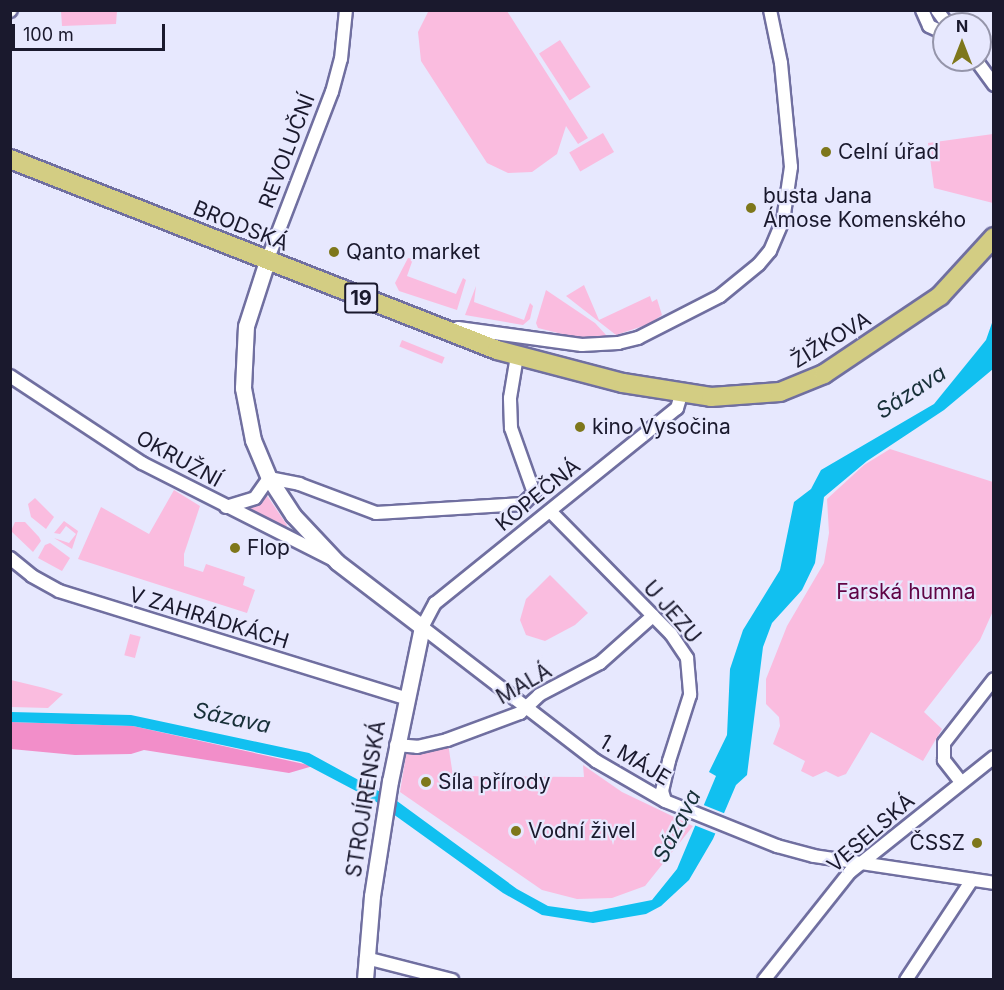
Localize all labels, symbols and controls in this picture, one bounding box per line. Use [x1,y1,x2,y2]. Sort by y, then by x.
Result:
scale bar [15,12,168,50]
north arrow [932,12,992,72]
text: N [956,16,968,36]
text: 100 m [23,24,74,45]
street label: REVOLUČNÍ [254,90,320,212]
place label: Celní úřad [838,139,939,165]
marker: Celní úřad [819,145,833,159]
place label: busta Jana Ámose Komenského [763,183,966,233]
street label: BRODSKÁ [190,195,292,257]
marker: busta Jana Ámose Komenského [744,201,758,215]
place label: Qanto market [346,239,480,265]
marker: Qanto market [327,245,341,259]
road number: 19 [343,281,379,315]
street label: ŽIŽKOVA [787,306,875,374]
water label: Sázava [871,360,951,424]
place label: kino Vysočina [592,414,731,440]
marker: kino Vysočina [573,420,587,434]
street label: OKRUŽNÍ [132,425,226,493]
street label: KOPEČNÁ [491,453,585,537]
place label: Flop [247,535,290,561]
marker: Flop [228,541,242,555]
street label: U JEZU [638,575,706,649]
park label: Farská humna [836,579,976,605]
street label: V ZAHRÁDKÁCH [126,582,292,654]
street label: MALÁ [492,658,556,710]
water label: Sázava [191,697,273,739]
street label: STROJÍRENSKÁ [341,719,391,879]
street label: 1. MÁJE [595,729,675,791]
place label: Síla přírody [438,769,550,795]
marker: Síla přírody [419,775,433,789]
water label: Sázava [648,785,706,867]
street label: VESELSKÁ [822,788,920,878]
place label: Vodní živel [528,818,636,844]
marker: Vodní živel [509,824,523,838]
place label: ČSSZ [910,830,965,856]
marker: ČSSZ [970,836,984,850]

